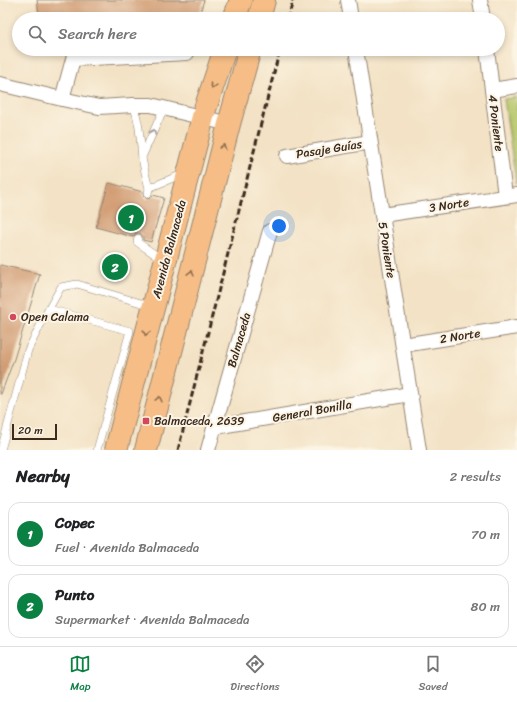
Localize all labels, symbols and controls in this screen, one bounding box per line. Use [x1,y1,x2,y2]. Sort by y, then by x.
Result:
search box [12,12,505,56]
text: Search here [58,21,137,47]
icon: search [26,23,48,45]
one-way arrow [209,82,218,89]
street label: 4 Poniente [482,93,510,153]
one-way arrow [148,129,156,137]
street label: Pasaje Guías [294,133,364,165]
one-way arrow [218,143,227,150]
street label: 3 Norte [427,191,471,219]
street label: Avenida Balmaceda [145,197,193,302]
pin: 1 [118,203,144,233]
your location [269,216,289,236]
street label: 5 Poniente [372,220,402,280]
pin: 2 [102,252,128,282]
one-way arrow [187,269,195,276]
place label: Open Calama [21,306,89,328]
street label: Balmaceda [221,310,257,370]
marker: Open Calama [8,312,18,322]
street label: 2 Norte [438,322,482,350]
one-way arrow [143,330,151,337]
street label: General Bonilla [271,393,353,429]
one-way arrow [155,395,163,402]
place label: Balmaceda, 2639 [154,410,244,432]
marker: Balmaceda, 2639 [141,416,151,426]
text: 20 m [18,421,43,440]
scale bar [12,422,57,441]
text: Nearby [16,461,70,491]
text: 2 results [450,465,501,488]
text: Copec [55,510,95,536]
text: 1 [27,523,33,546]
text: 70 m [471,523,500,546]
text: Fuel · Avenida Balmaceda [55,536,199,559]
text: Punto [55,582,94,608]
text: 2 [26,595,34,618]
text: 80 m [471,595,500,618]
text: Supermarket · Avenida Balmaceda [55,608,250,631]
tab: Map [69,653,91,696]
tab: Directions [230,653,280,696]
tab: Saved [419,653,448,696]

